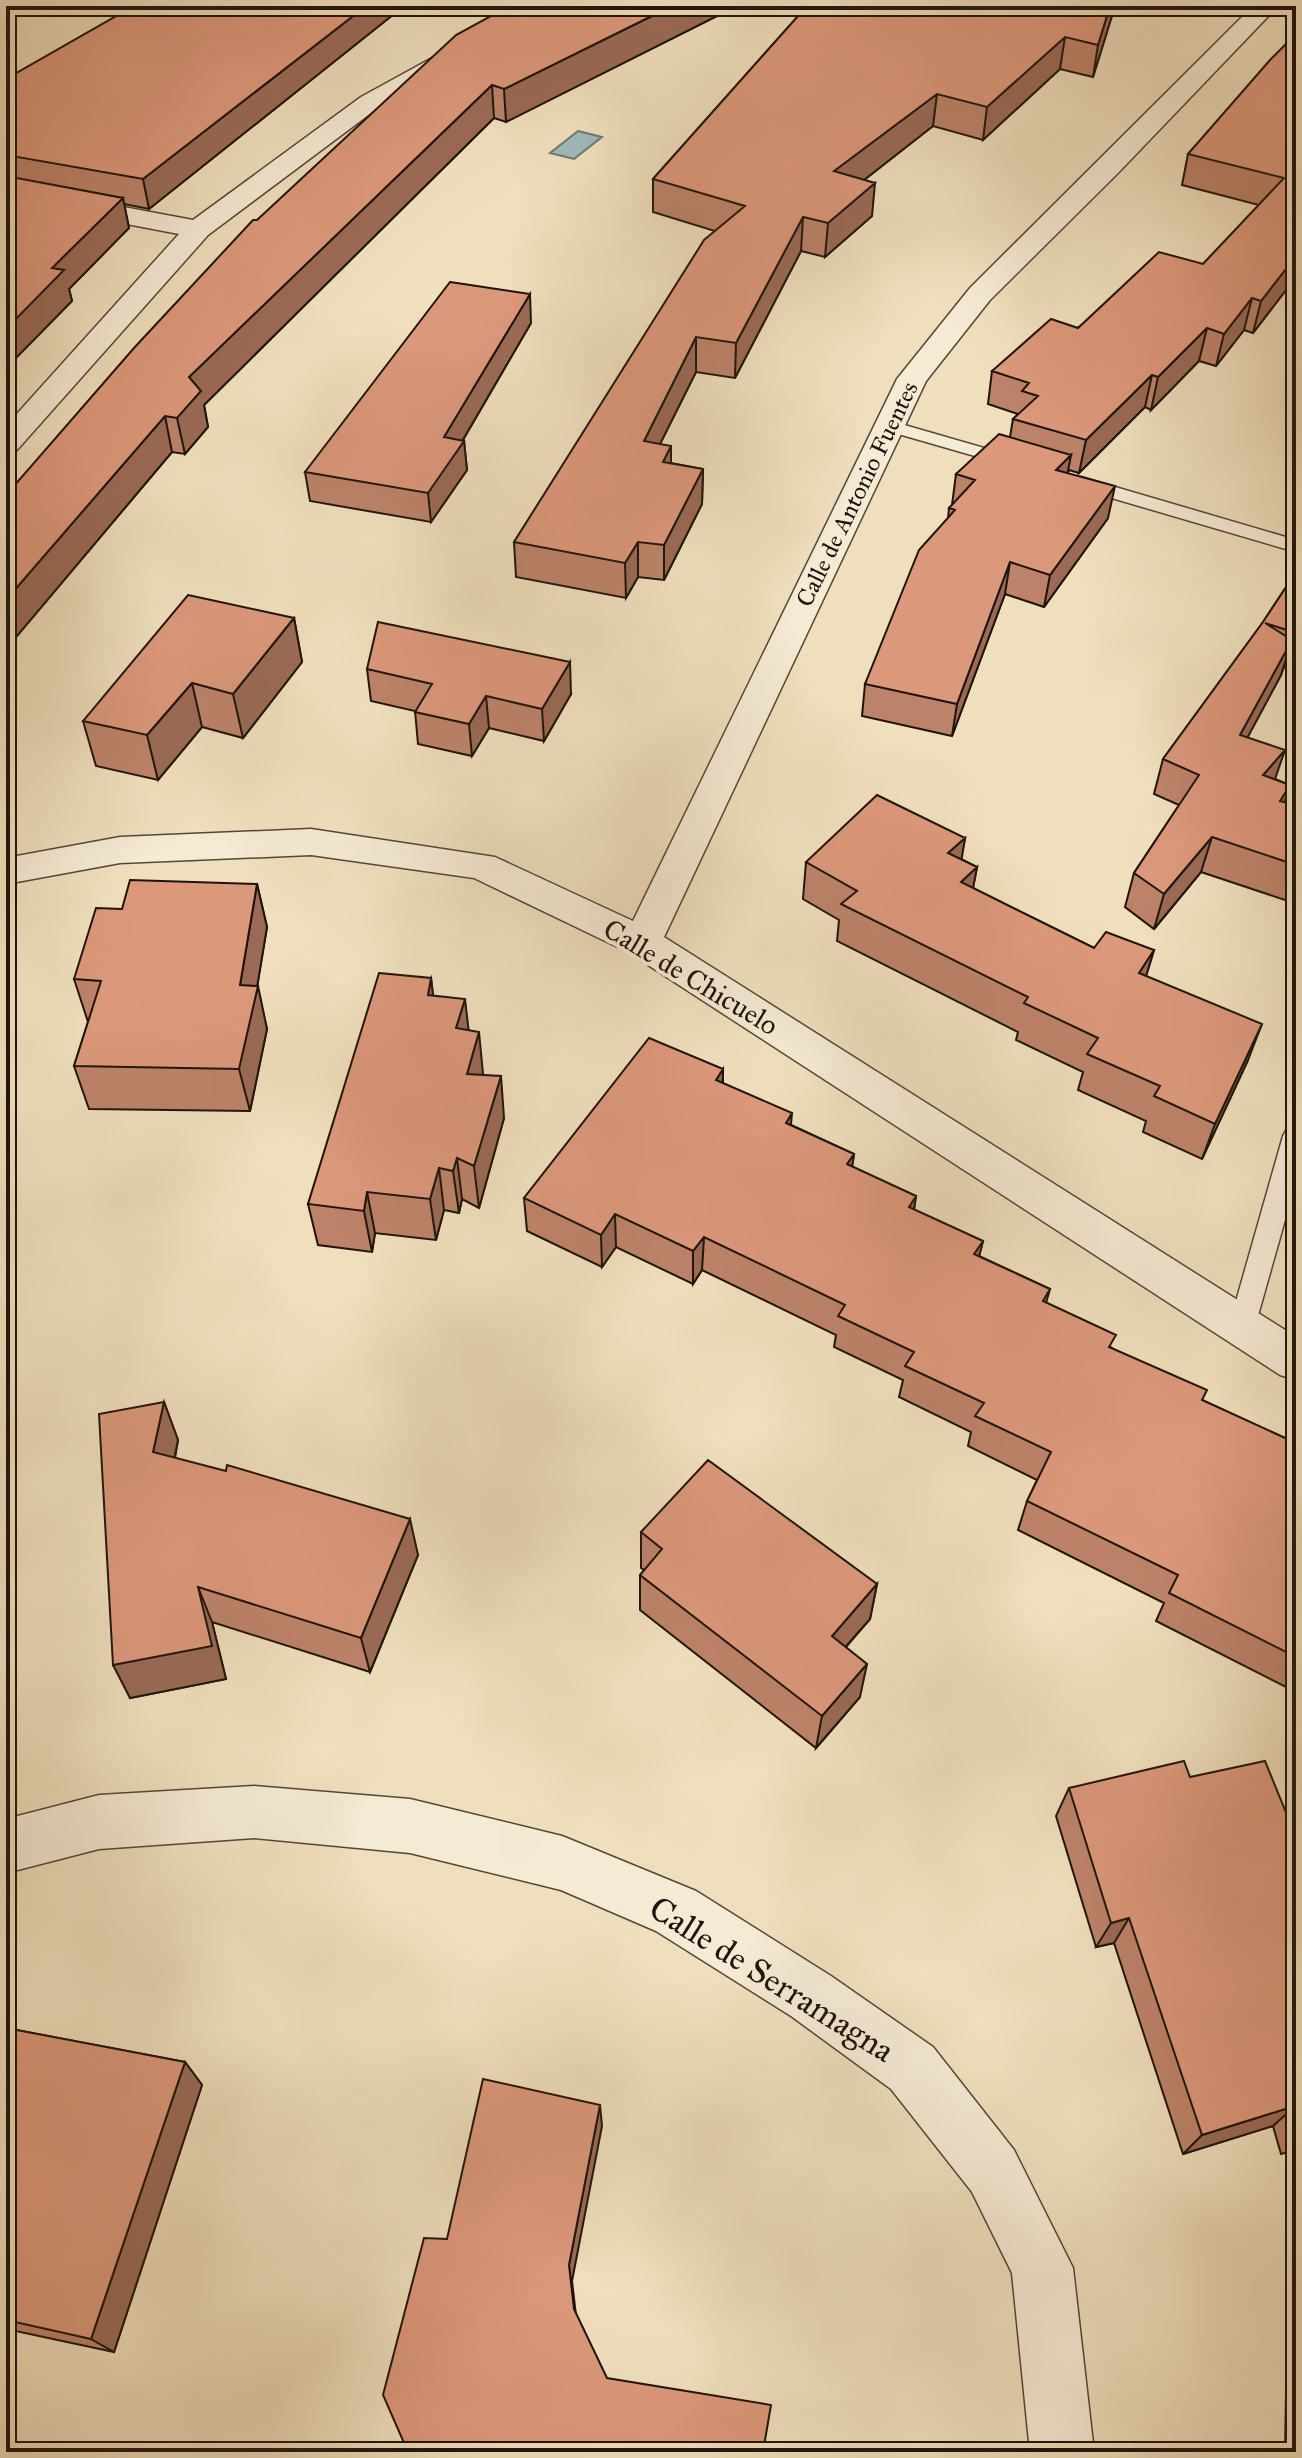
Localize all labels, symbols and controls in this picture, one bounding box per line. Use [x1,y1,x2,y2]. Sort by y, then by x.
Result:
street label: Calle de Antonio Fuentes [789,376,925,612]
street label: Calle de Chicuelo [597,911,785,1043]
street label: Calle de Serramagna [642,1887,903,2071]

